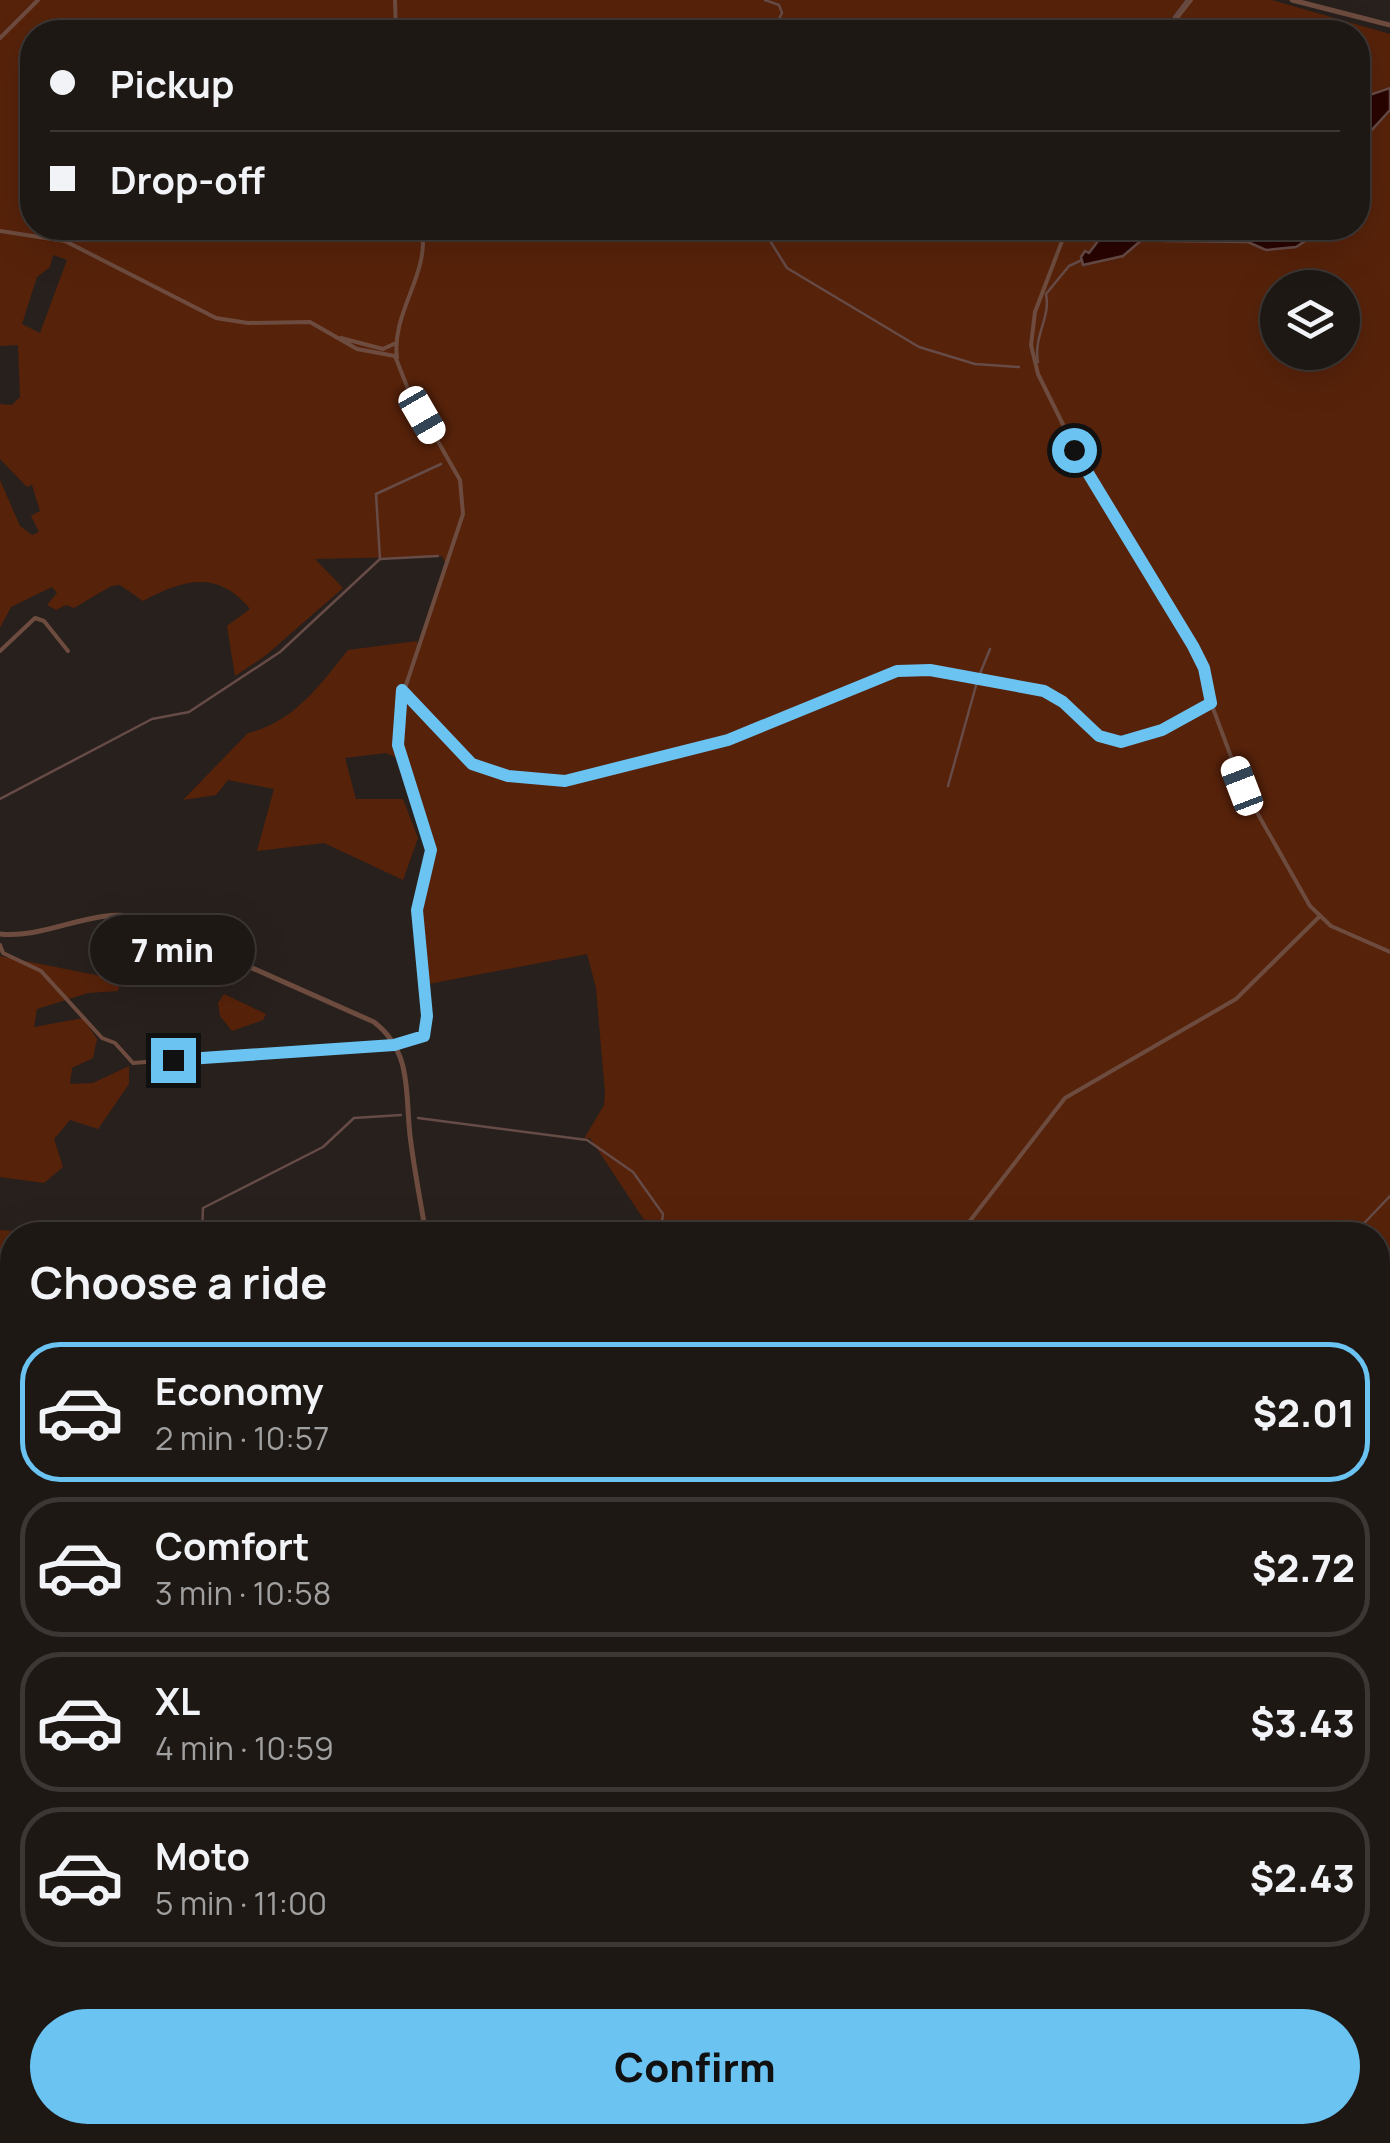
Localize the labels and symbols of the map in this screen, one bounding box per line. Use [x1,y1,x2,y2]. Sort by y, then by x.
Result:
car [394,382,450,448]
route start [1052,428,1097,473]
car [1217,753,1267,819]
callout: 7 min [90,915,256,985]
route end [151,1038,196,1083]

